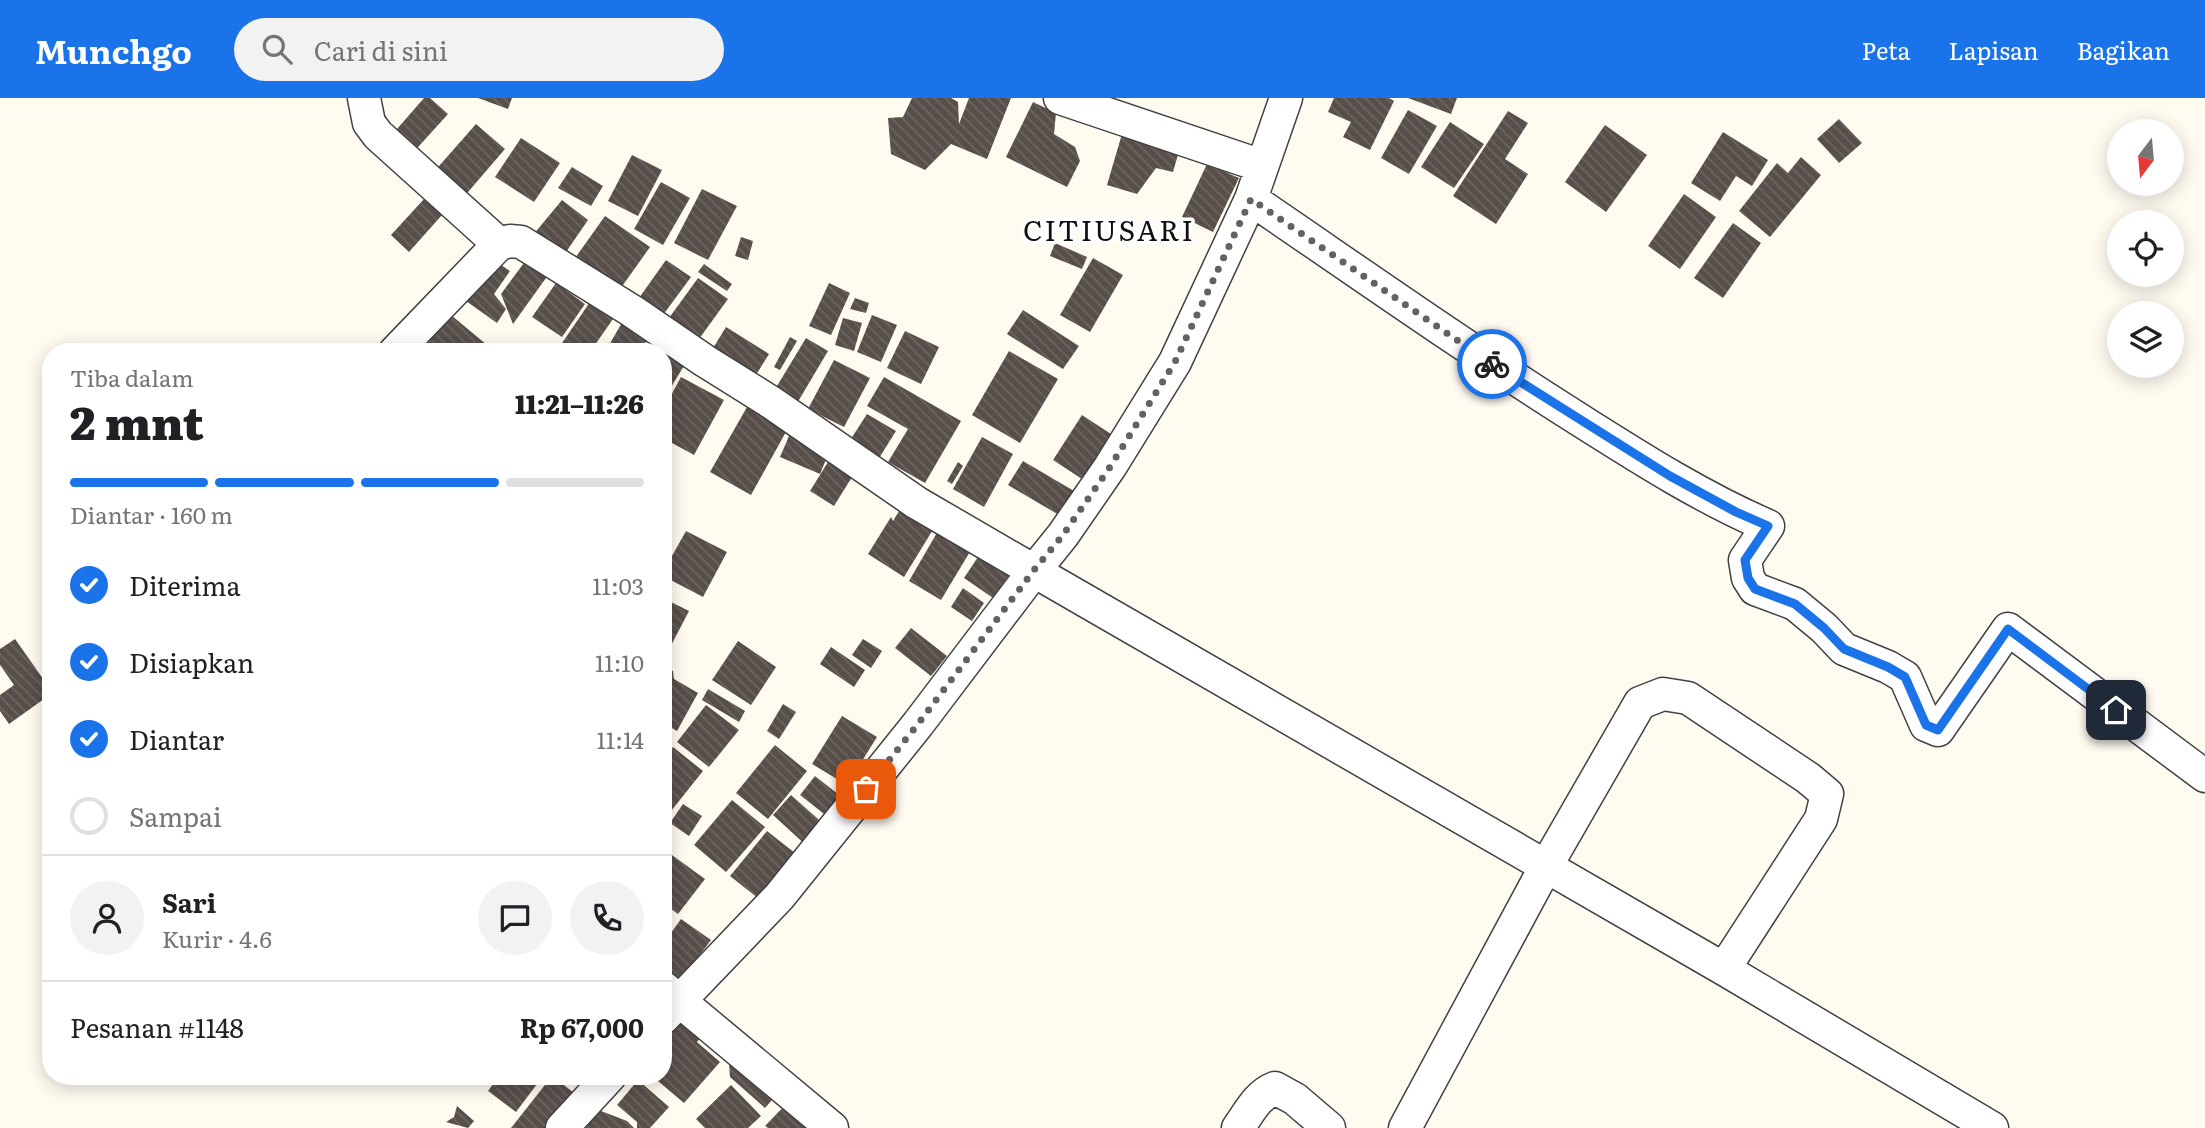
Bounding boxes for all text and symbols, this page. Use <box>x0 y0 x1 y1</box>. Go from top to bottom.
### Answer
search box <box>234 18 724 81</box>
text: Munchgo <box>35 25 192 74</box>
icon: search <box>258 30 296 68</box>
text: Cari di sini <box>314 30 448 69</box>
text: Peta <box>1861 32 1910 67</box>
text: Lapisan <box>1948 32 2039 67</box>
text: Bagikan <box>2077 32 2170 67</box>
north arrow <box>2107 119 2184 196</box>
map controls <box>2107 119 2184 378</box>
district label: CITIUSARI <box>1023 208 1195 250</box>
button: locate <box>2107 210 2184 287</box>
button: layers <box>2107 301 2184 378</box>
courier <box>1457 329 1527 399</box>
icon: bike <box>1473 345 1511 383</box>
text: Tiba dalam <box>70 360 194 394</box>
text: 11:21–11:26 <box>515 383 644 422</box>
text: 2 mnt <box>70 386 204 454</box>
text: Diantar · 160 m <box>70 497 233 531</box>
text: Diterima <box>129 565 241 604</box>
icon: check <box>70 566 108 604</box>
text: 11:03 <box>592 568 644 602</box>
text: Disiapkan <box>129 642 254 681</box>
icon: check <box>70 643 108 681</box>
text: 11:10 <box>595 645 644 679</box>
pin <box>2086 680 2146 740</box>
icon: home <box>2097 691 2135 729</box>
text: Diantar <box>129 719 224 758</box>
icon: check <box>70 720 108 758</box>
text: 11:14 <box>597 722 644 756</box>
pin <box>836 759 896 819</box>
icon: bag <box>847 770 885 808</box>
text: Sampai <box>129 796 222 835</box>
button: person <box>70 881 144 955</box>
button: chat <box>478 881 552 955</box>
button: phone <box>570 881 644 955</box>
text: Sari <box>162 882 216 921</box>
text: Kurir · 4.6 <box>162 921 272 955</box>
text: Pesanan #1148 <box>70 1007 244 1046</box>
text: Rp 67,000 <box>520 1007 644 1046</box>

